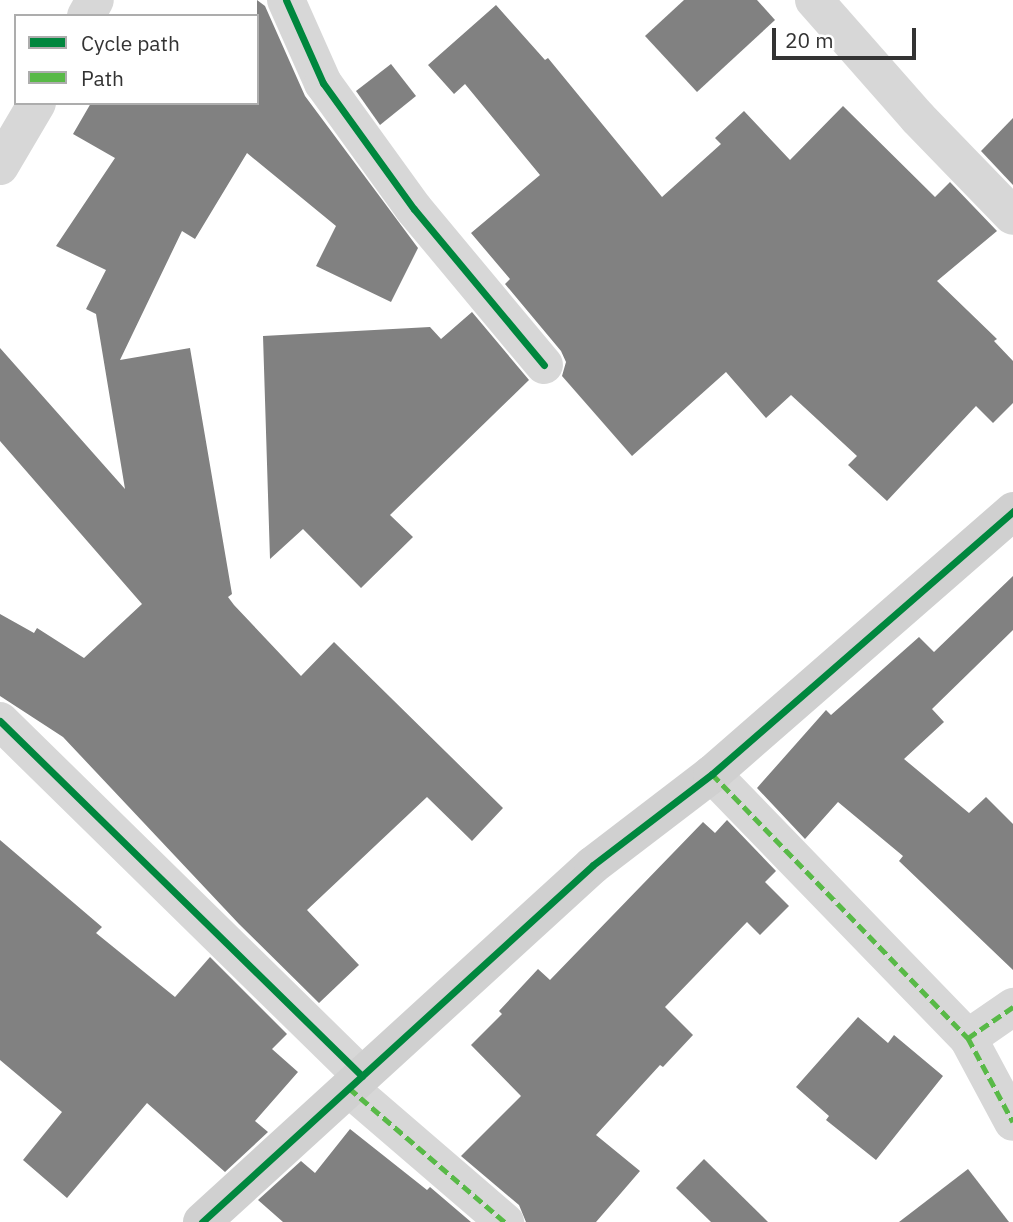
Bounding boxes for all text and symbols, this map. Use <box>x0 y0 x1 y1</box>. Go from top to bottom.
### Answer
legend <box>14 14 259 105</box>
scale bar <box>775 14 918 58</box>
text: 20 m <box>785 26 834 54</box>
text: Cycle path <box>81 29 180 57</box>
text: Path <box>81 64 124 92</box>

